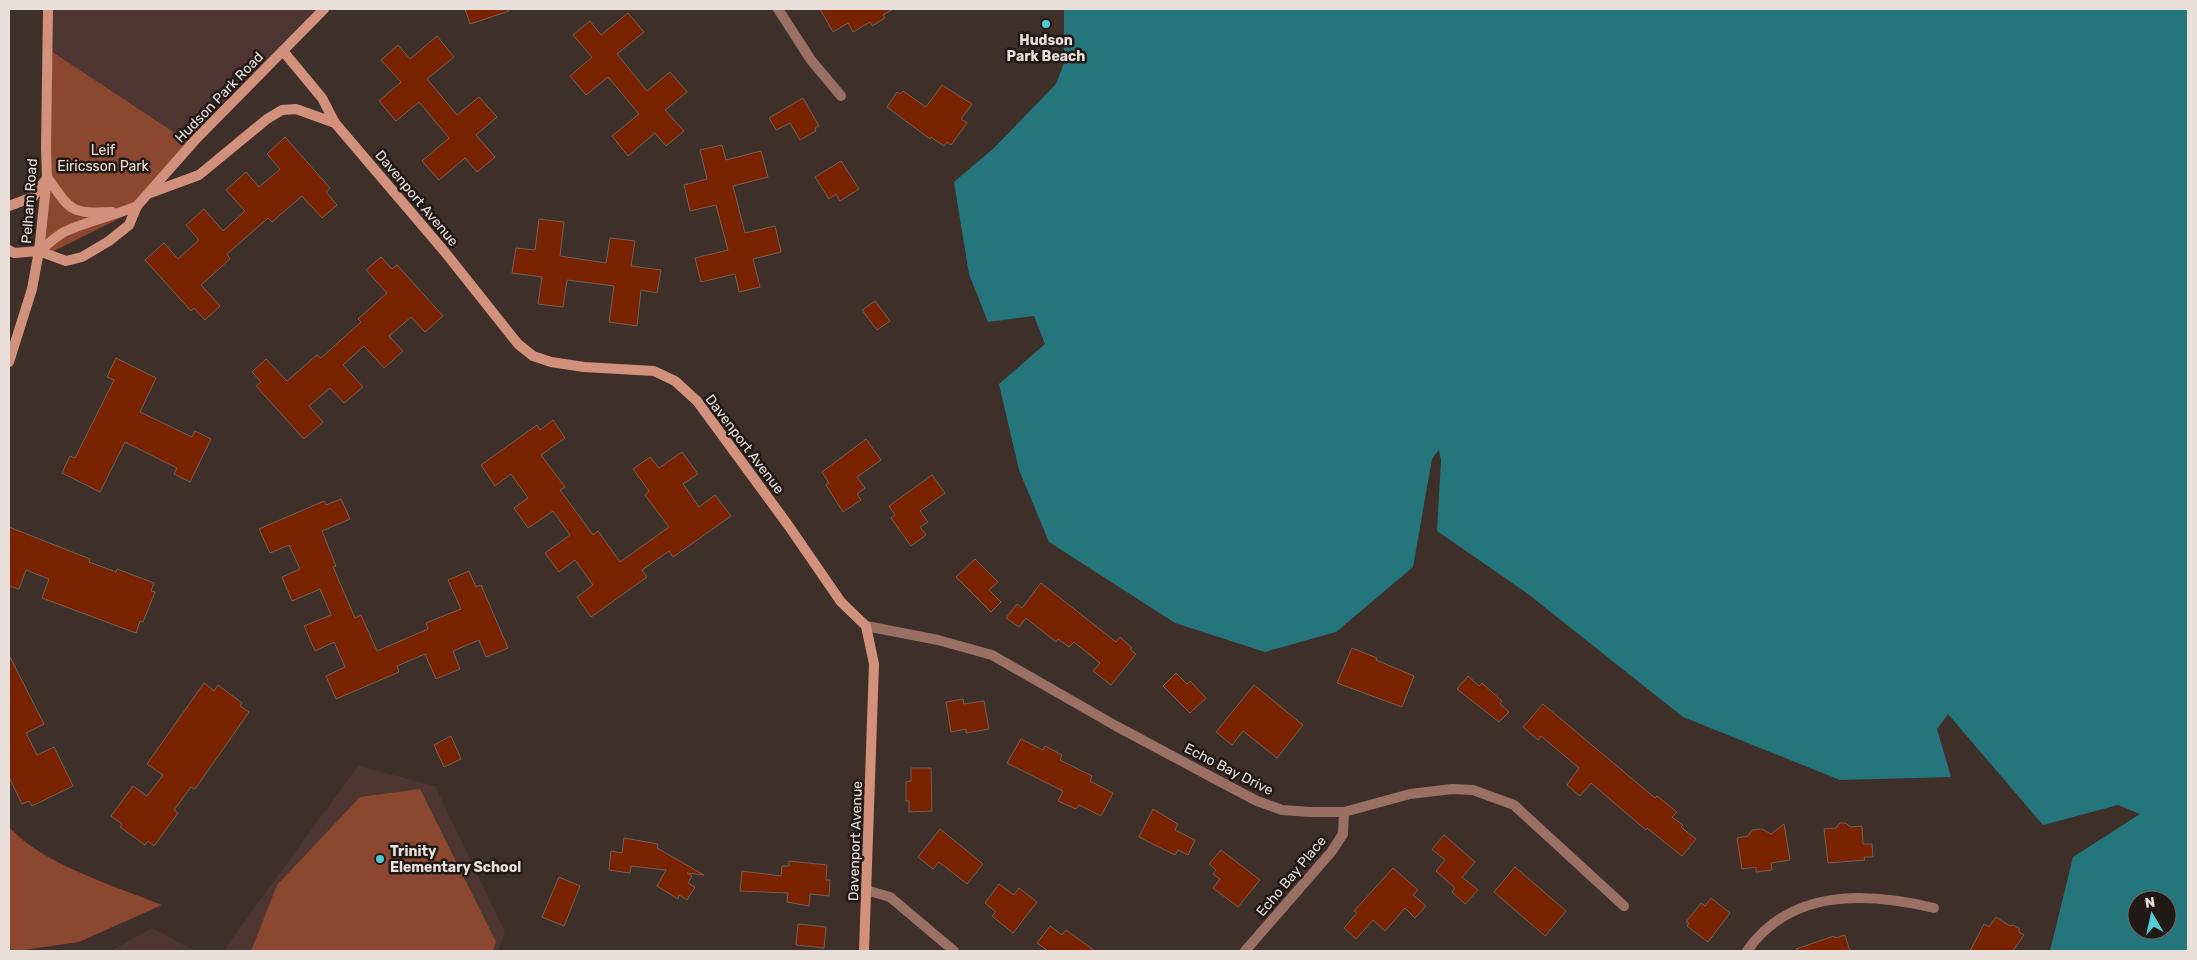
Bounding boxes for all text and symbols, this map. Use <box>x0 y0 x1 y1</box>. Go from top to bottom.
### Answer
marker: Hudson Park Beach <box>1040 18 1052 30</box>
place label: Hudson Park Beach <box>1007 32 1085 65</box>
street label: Hudson Park Road <box>172 48 267 146</box>
park label: Leif Eiricsson Park <box>57 142 150 175</box>
street label: Davenport Avenue <box>371 147 462 250</box>
street label: Pelham Road <box>18 158 41 244</box>
street label: Davenport Avenue <box>702 391 788 498</box>
street label: Echo Bay Drive <box>1181 740 1276 799</box>
street label: Davenport Avenue <box>845 780 866 901</box>
street label: Echo Bay Place <box>1253 833 1330 920</box>
place label: Trinity Elementary School <box>390 843 521 876</box>
marker: Trinity Elementary School <box>374 853 386 865</box>
north arrow <box>2127 890 2177 940</box>
text: N <box>2144 893 2156 912</box>

